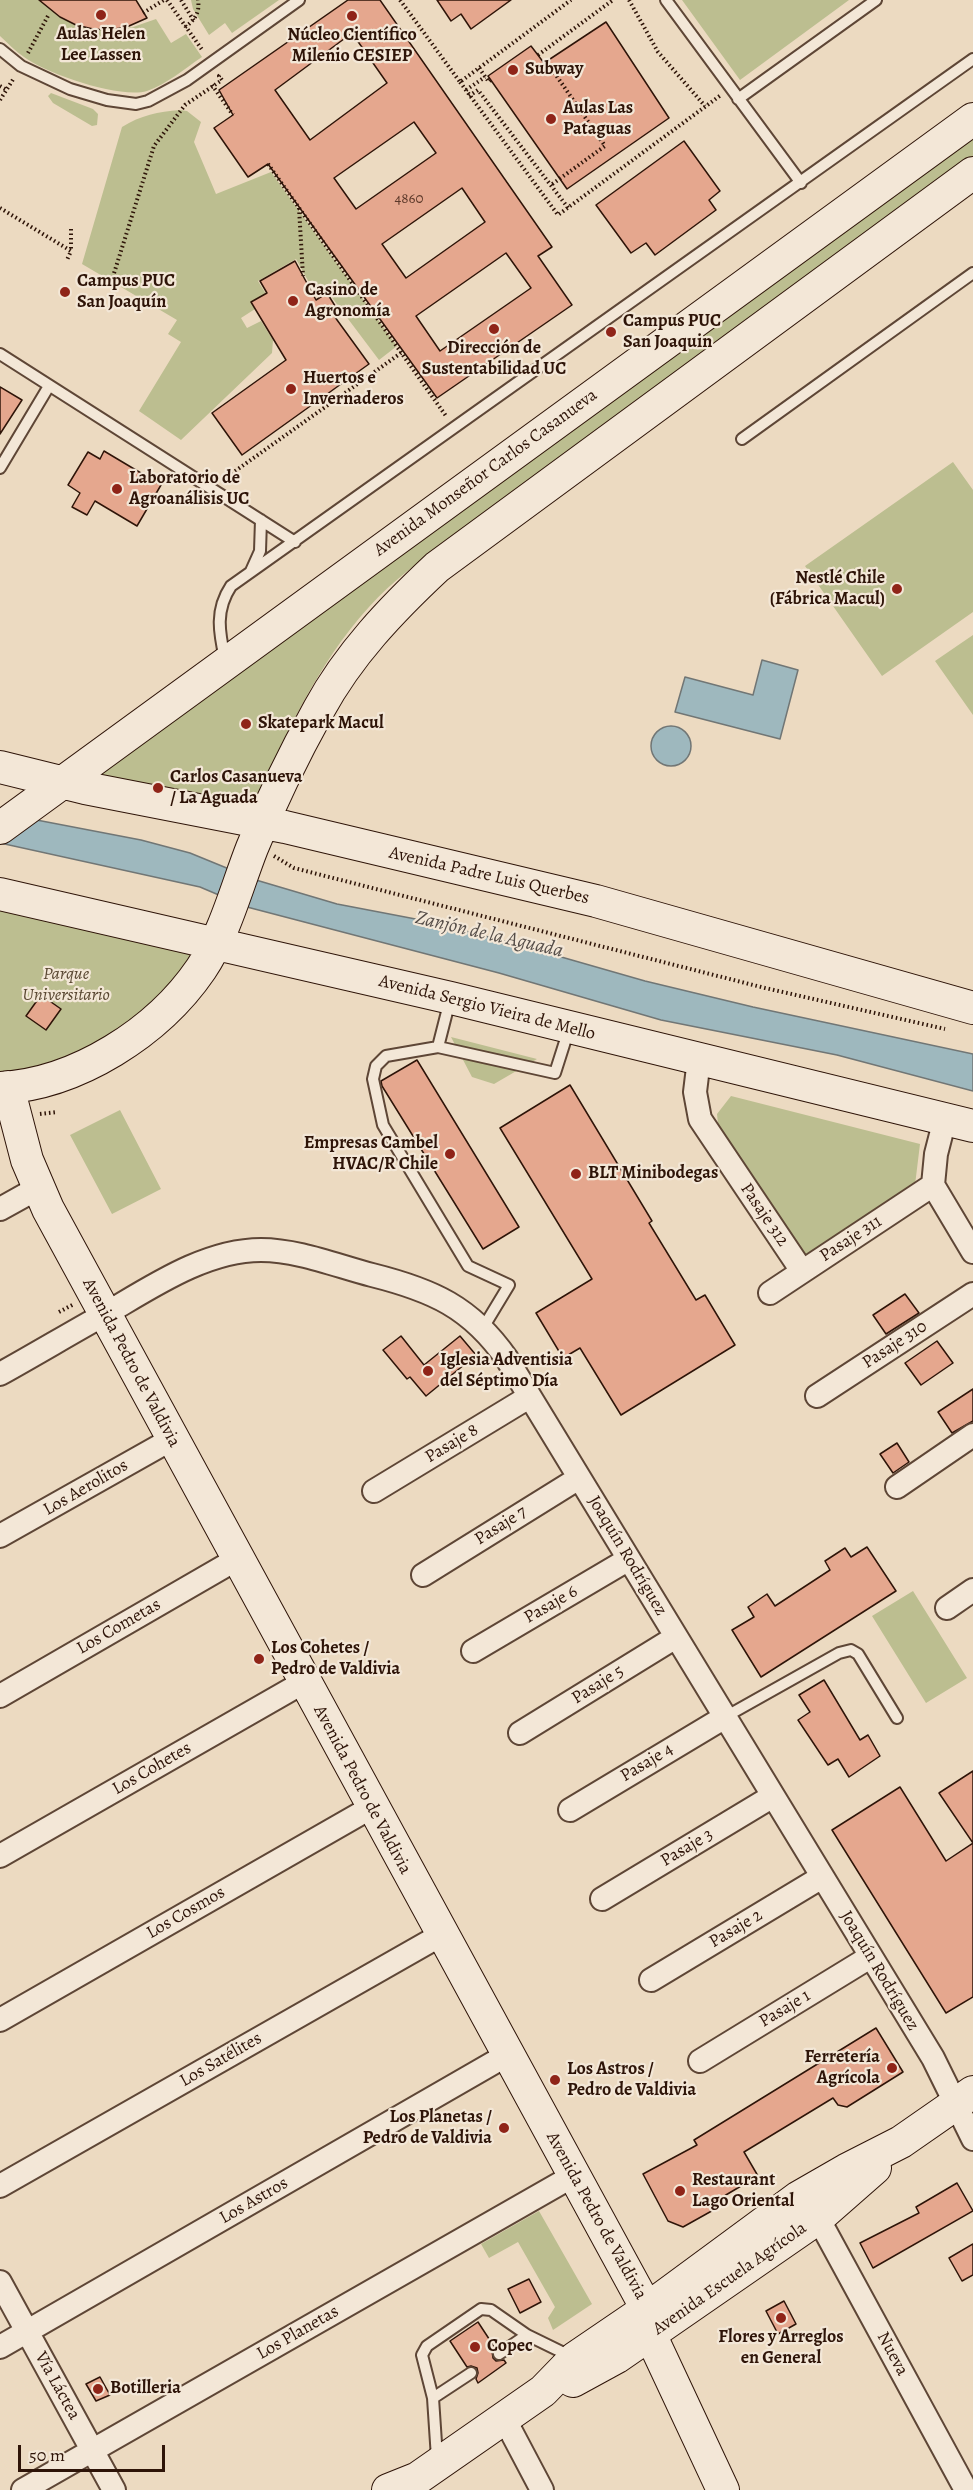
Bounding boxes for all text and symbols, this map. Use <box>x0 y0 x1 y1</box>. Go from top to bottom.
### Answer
marker: Aulas Helen Lee Lassen <box>94 8 108 22</box>
marker: Núcleo Científico Milenio CESIEP <box>345 9 359 23</box>
place label: Aulas Helen Lee Lassen <box>56 24 146 66</box>
place label: Núcleo Científico Milenio CESIEP <box>287 25 417 68</box>
place label: Subway <box>525 59 583 81</box>
marker: Subway <box>506 63 520 77</box>
place label: Aulas Las Pataguas <box>563 98 633 140</box>
marker: Aulas Las Pataguas <box>544 112 558 126</box>
house number: 4860 <box>395 190 423 208</box>
place label: Campus PUC San Joaquín <box>77 271 175 314</box>
place label: Casino de Agronomía <box>305 280 390 322</box>
marker: Campus PUC San Joaquín <box>58 285 72 299</box>
marker: Casino de Agronomía <box>286 294 300 308</box>
place label: Campus PUC San Joaquin <box>623 311 721 354</box>
marker: Dirección de Sustentabilidad UC <box>487 322 501 336</box>
marker: Campus PUC San Joaquin <box>604 325 618 339</box>
place label: Dirección de Sustentabilidad UC <box>422 338 566 380</box>
place label: Huertos e Invernaderos <box>303 368 404 410</box>
marker: Huertos e Invernaderos <box>284 382 298 396</box>
street label: Avenida Monseñor Carlos Casanueva <box>370 385 602 561</box>
place label: Laboratorio de Agroanálisis UC <box>129 468 249 510</box>
marker: Laboratorio de Agroanálisis UC <box>110 482 124 496</box>
place label: Nestlé Chile (Fábrica Macul) <box>770 568 885 610</box>
marker: Nestlé Chile (Fábrica Macul) <box>890 582 904 596</box>
place label: Skatepark Macul <box>258 713 384 735</box>
marker: Skatepark Macul <box>239 717 253 731</box>
place label: Carlos Casanueva / La Aguada <box>170 767 302 810</box>
marker: Carlos Casanueva / La Aguada <box>151 781 165 795</box>
street label: Avenida Padre Luis Querbes <box>387 842 591 910</box>
water label: Zanjón de la Aguada <box>413 906 565 964</box>
park label: Parque Universitario <box>22 964 110 1006</box>
street label: Avenida Sergio Vieira de Mello <box>376 971 598 1045</box>
place label: Empresas Cambel HVAC/R Chile <box>304 1133 438 1176</box>
marker: Empresas Cambel HVAC/R Chile <box>443 1147 457 1161</box>
place label: BLT Minibodegas <box>588 1163 718 1185</box>
marker: BLT Minibodegas <box>569 1167 583 1181</box>
street label: Pasaje 312 <box>735 1179 793 1251</box>
street label: Pasaje 311 <box>816 1211 886 1267</box>
street label: Avenida Pedro de Valdivia <box>77 1275 185 1451</box>
street label: Pasaje 310 <box>859 1316 931 1374</box>
place label: Iglesia Adventisia del Séptimo Día <box>440 1350 573 1392</box>
marker: Iglesia Adventisia del Séptimo Día <box>421 1364 435 1378</box>
street label: Pasaje 8 <box>421 1420 483 1468</box>
street label: Los Aerolitos <box>40 1455 132 1521</box>
street label: Joaquín Rodríguez <box>583 1492 671 1620</box>
street label: Pasaje 7 <box>471 1502 531 1550</box>
street label: Pasaje 6 <box>520 1581 582 1629</box>
street label: Los Cometas <box>73 1594 165 1660</box>
place label: Los Cohetes / Pedro de Valdivia <box>271 1638 400 1680</box>
marker: Los Cohetes / Pedro de Valdivia <box>252 1652 266 1666</box>
street label: Pasaje 5 <box>568 1661 628 1709</box>
street label: Avenida Pedro de Valdivia <box>308 1702 416 1878</box>
street label: Los Cohetes <box>109 1738 195 1800</box>
street label: Pasaje 4 <box>617 1739 677 1787</box>
street label: Pasaje 3 <box>657 1824 717 1872</box>
street label: Los Cosmos <box>143 1882 229 1944</box>
street label: Pasaje 2 <box>705 1905 767 1953</box>
street label: Joaquín Rodríguez <box>835 1907 923 2035</box>
street label: Pasaje 1 <box>755 1985 815 2033</box>
street label: Los Satélites <box>176 2028 266 2092</box>
place label: Ferretería Agrícola <box>804 2047 880 2090</box>
place label: Los Astros / Pedro de Valdivia <box>567 2059 696 2102</box>
marker: Ferretería Agrícola <box>885 2061 899 2075</box>
marker: Los Astros / Pedro de Valdivia <box>548 2073 562 2087</box>
place label: Los Planetas / Pedro de Valdivia <box>363 2107 492 2150</box>
marker: Los Planetas / Pedro de Valdivia <box>497 2121 511 2135</box>
street label: Avenida Pedro de Valdivia <box>541 2128 651 2304</box>
place label: Restaurant Lago Oriental <box>692 2170 794 2212</box>
street label: Los Astros <box>216 2173 292 2229</box>
marker: Restaurant Lago Oriental <box>673 2184 687 2198</box>
street label: Avenida Escuela Agrícola <box>649 2218 811 2340</box>
street label: Los Planetas <box>253 2301 343 2365</box>
marker: Flores y Arreglos en General <box>774 2311 788 2325</box>
place label: Flores y Arreglos en General <box>718 2327 844 2370</box>
street label: Nueva <box>871 2328 913 2380</box>
place label: Copec <box>487 2336 533 2358</box>
marker: Copec <box>468 2340 482 2354</box>
street label: Vía Láctea <box>29 2348 85 2424</box>
place label: Botilleria <box>110 2378 181 2400</box>
marker: Botilleria <box>91 2382 105 2396</box>
scale bar <box>21 2433 168 2471</box>
text: 50 m <box>29 2443 65 2467</box>

